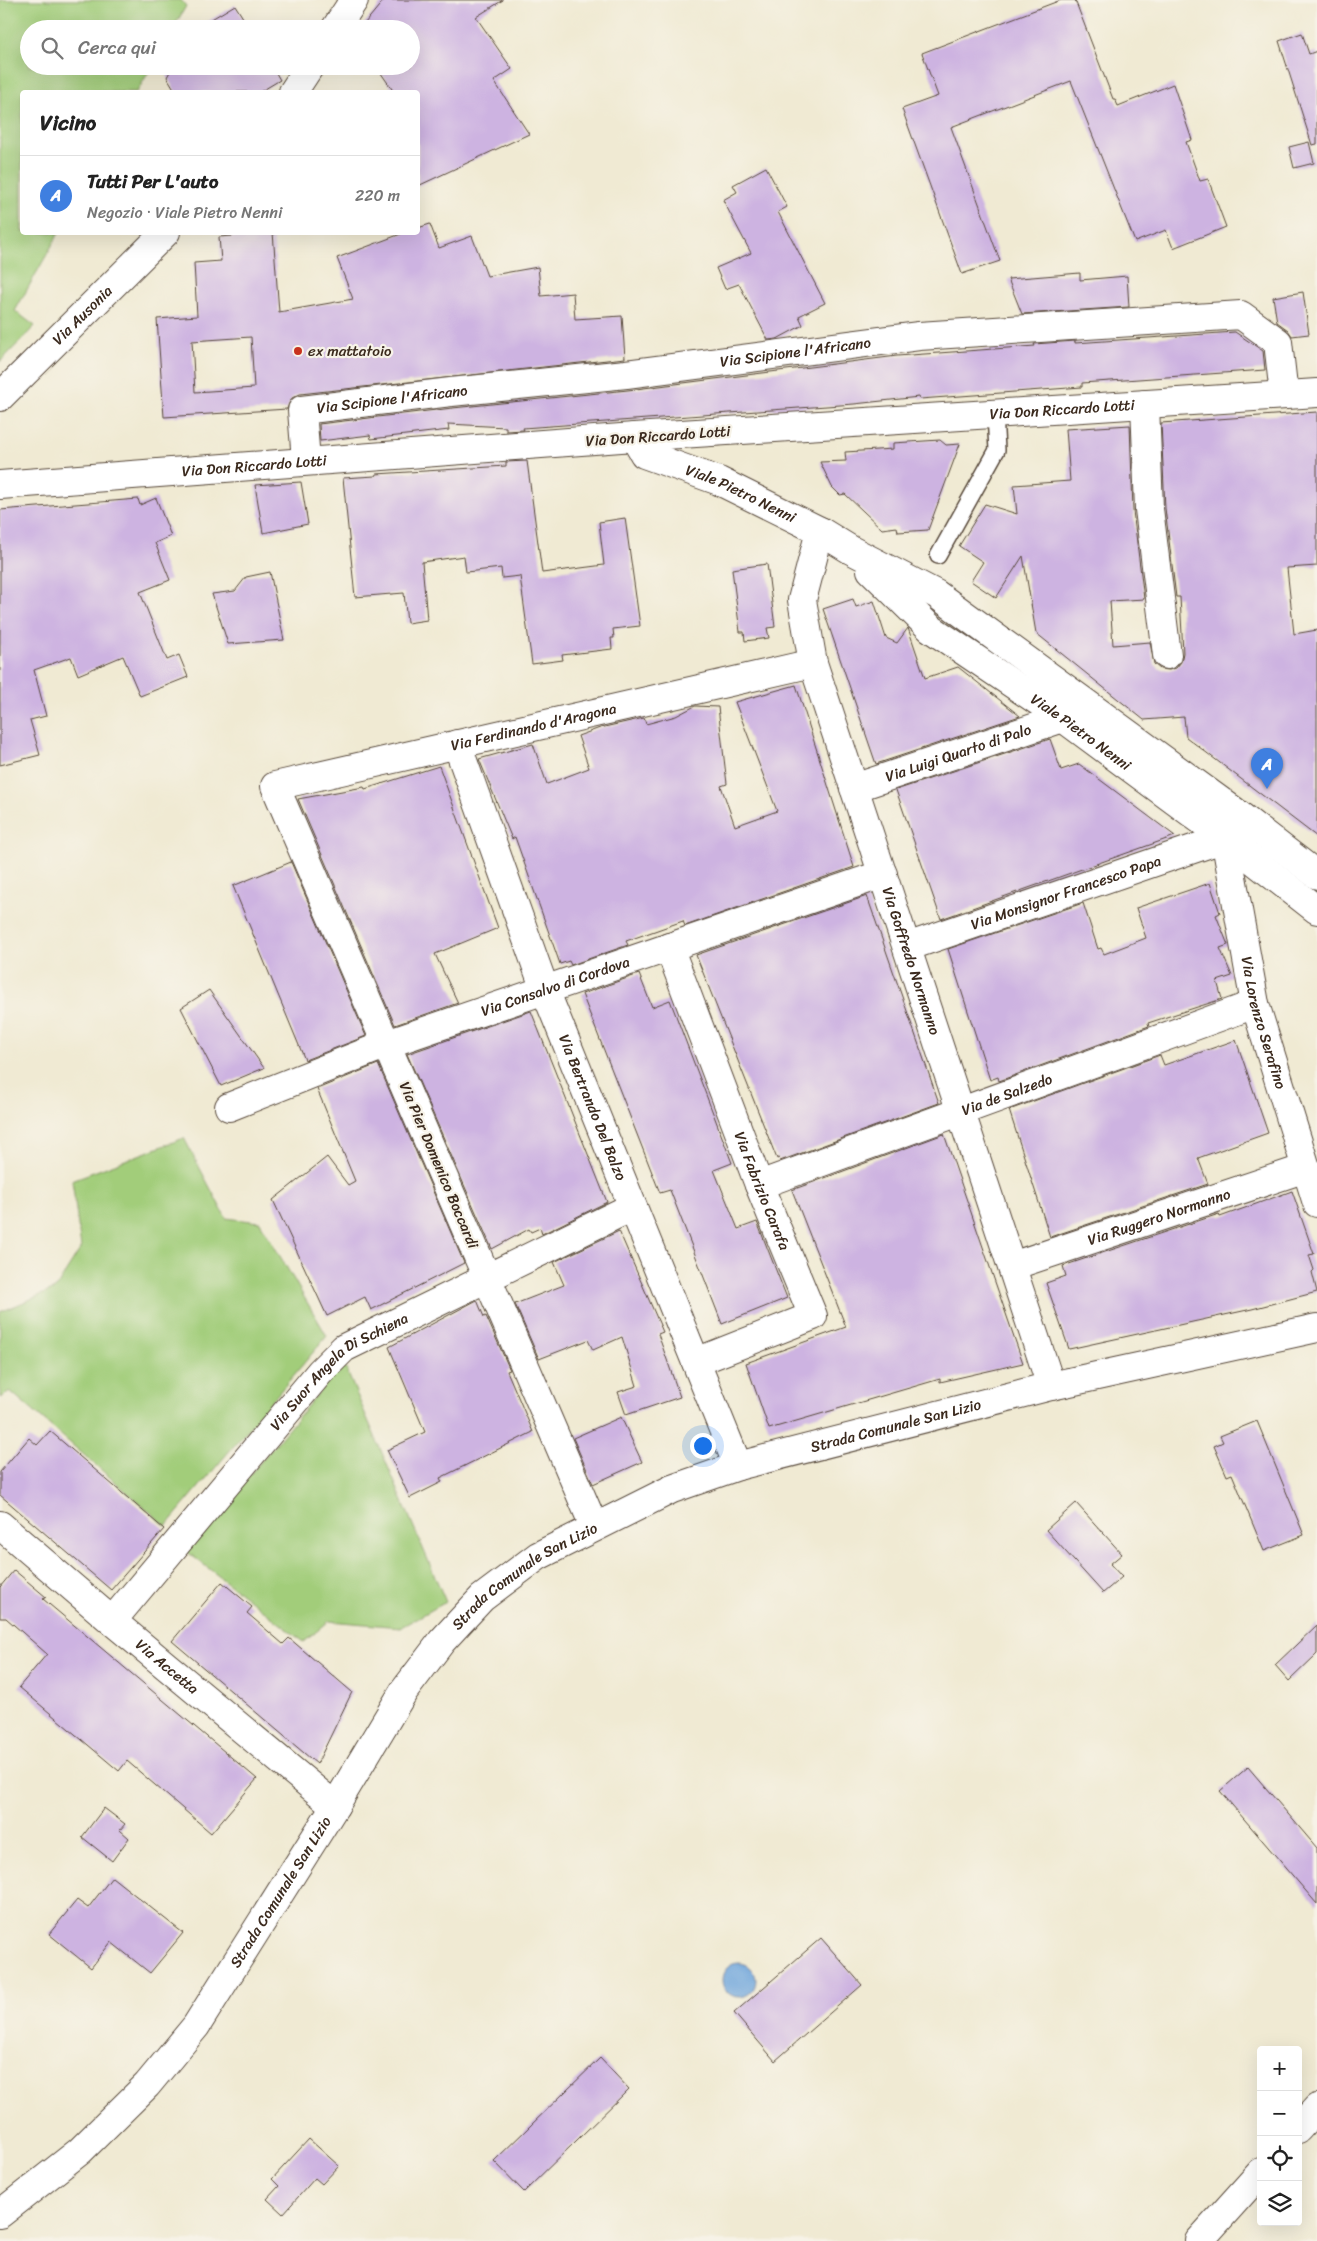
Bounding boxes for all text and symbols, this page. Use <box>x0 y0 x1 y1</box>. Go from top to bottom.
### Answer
search box <box>20 20 420 75</box>
text: Cerca qui <box>78 31 156 64</box>
icon: search <box>38 34 66 62</box>
text: Vicino <box>40 104 96 142</box>
text: Tutti Per L'auto <box>87 165 218 198</box>
text: A <box>51 181 61 210</box>
text: 220 m <box>355 181 400 210</box>
text: Negozio · Viale Pietro Nenni <box>87 198 282 227</box>
street label: Via Ausonia <box>46 279 119 351</box>
street label: Via Scipione l'Africano <box>719 329 873 375</box>
place label: ex mattatoio <box>308 338 392 364</box>
marker: ex mattatoio <box>292 345 304 357</box>
street label: Via Scipione l'Africano <box>315 377 469 421</box>
street label: Via Don Riccardo Lotti <box>989 392 1136 427</box>
street label: Via Don Riccardo Lotti <box>585 418 732 454</box>
street label: Via Don Riccardo Lotti <box>181 447 328 484</box>
street label: Viale Pietro Nenni <box>682 457 801 530</box>
street label: Viale Pietro Nenni <box>1025 687 1138 778</box>
street label: Via Ferdinando d'Aragona <box>448 695 619 758</box>
street label: Via Luigi Quarto di Palo <box>882 716 1035 790</box>
pin: A <box>1251 748 1283 789</box>
street label: Via Monsignor Francesco Papa <box>967 848 1165 937</box>
street label: Via Goffredo Normanno <box>875 883 948 1039</box>
street label: Via Consalvo di Cordova <box>477 949 634 1024</box>
street label: Via Lorenzo Serafino <box>1234 954 1294 1093</box>
street label: Via Bertrando Del Balzo <box>551 1030 634 1185</box>
street label: Via de Salzedo <box>958 1066 1057 1123</box>
street label: Via Pier Domenico Boccardi <box>392 1077 486 1253</box>
street label: Via Fabrizio Carafa <box>727 1128 798 1255</box>
street label: Via Ruggero Normanno <box>1084 1181 1234 1253</box>
street label: Via Suor Angela Di Schiena <box>263 1305 413 1437</box>
street label: Strada Comunale San Lizio <box>808 1391 984 1460</box>
your location <box>690 1433 716 1459</box>
street label: Strada Comunale San Lizio <box>445 1515 603 1636</box>
street label: Via Accetta <box>129 1632 205 1701</box>
street label: Strada Comunale San Lizio <box>223 1811 339 1973</box>
map controls <box>1257 2046 1302 2226</box>
button: + <box>1257 2046 1302 2091</box>
button: − <box>1257 2091 1302 2136</box>
button: locate <box>1257 2136 1302 2181</box>
button: layers <box>1257 2181 1302 2226</box>

